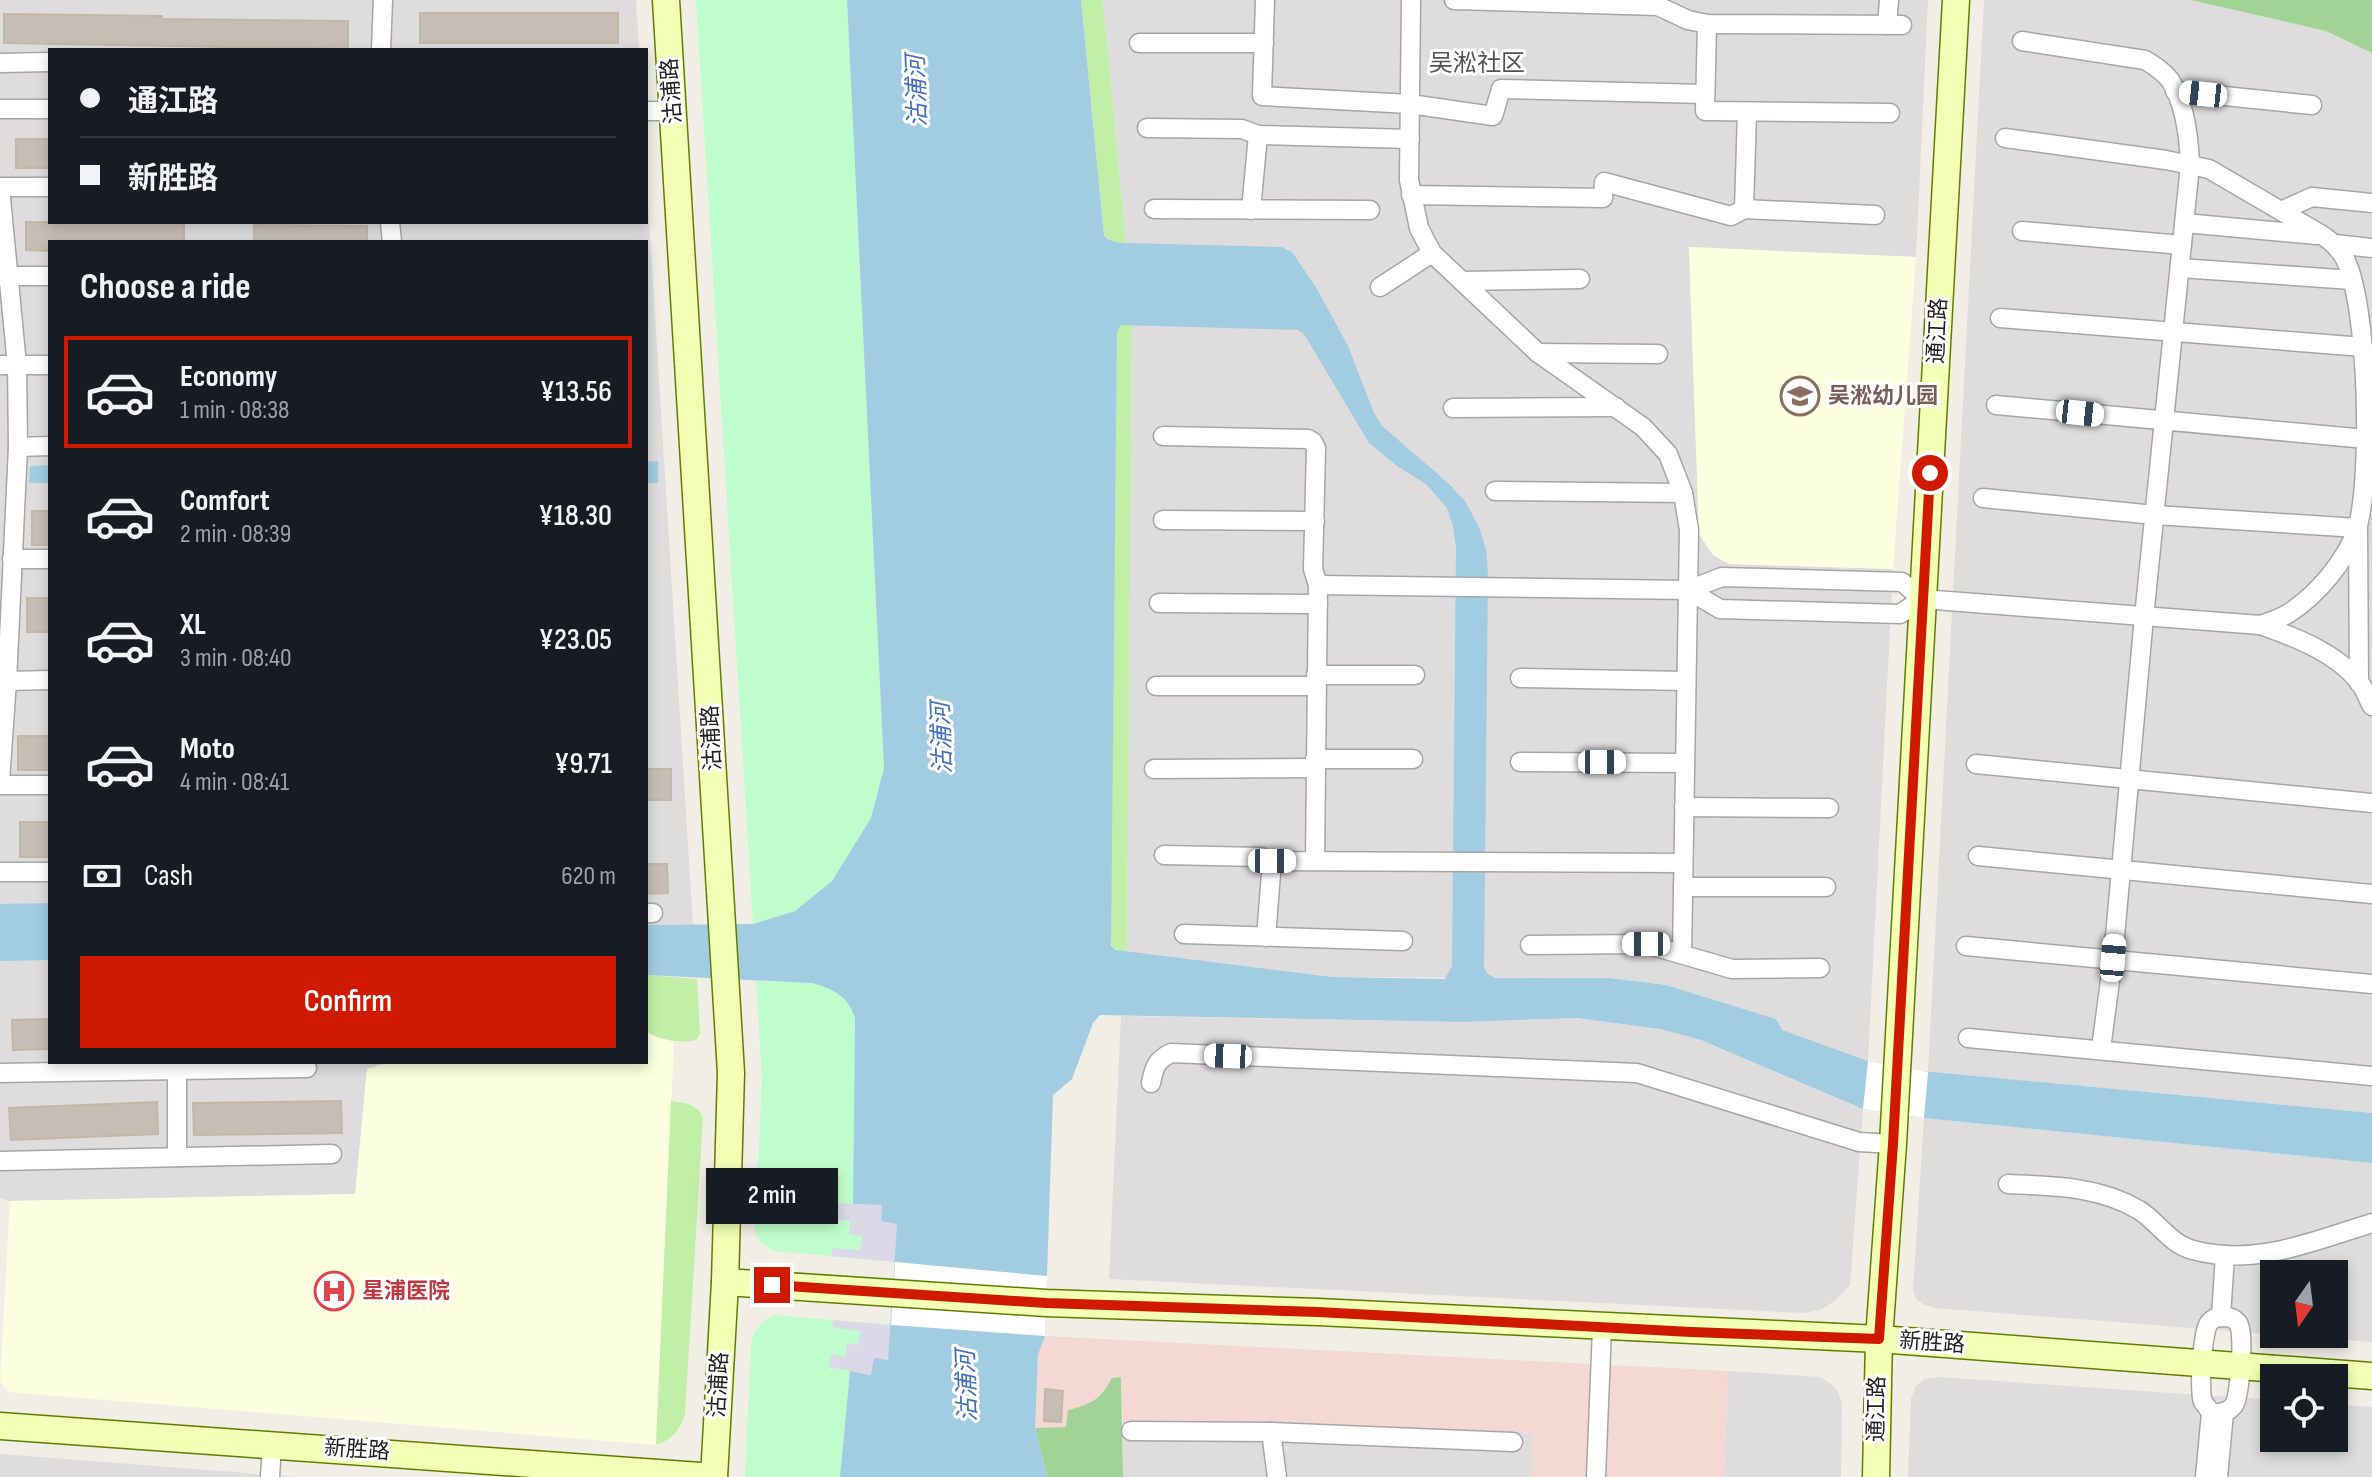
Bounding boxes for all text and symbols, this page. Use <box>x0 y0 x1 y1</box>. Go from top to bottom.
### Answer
district label: 吴淞社区 <box>1429 49 1525 78</box>
water label: 沽浦河 <box>901 51 933 127</box>
street label: 沽浦路 <box>656 57 688 125</box>
car <box>2178 80 2228 108</box>
text: 通江路 <box>128 84 218 120</box>
text: 新胜路 <box>128 161 218 197</box>
text: Choose a ride <box>80 266 251 309</box>
street label: 通江路 <box>1923 297 1953 365</box>
icon: car <box>84 356 156 428</box>
text: Economy <box>180 359 277 395</box>
text: ¥13.56 <box>540 374 612 410</box>
school or university icon: 吴淞幼儿园 <box>1779 375 1821 417</box>
place label: 吴淞幼儿园 <box>1828 383 1938 410</box>
text: 1 min · 08:38 <box>180 395 290 426</box>
car <box>2055 399 2105 427</box>
route start <box>1912 455 1948 491</box>
icon: car <box>84 480 156 552</box>
text: Comfort <box>180 483 270 519</box>
text: ¥18.30 <box>539 498 612 534</box>
text: 2 min · 08:39 <box>180 519 291 550</box>
icon: car <box>84 604 156 676</box>
text: XL <box>180 607 206 643</box>
text: ¥23.05 <box>539 622 612 658</box>
text: 3 min · 08:40 <box>180 643 292 674</box>
water label: 沽浦河 <box>926 698 958 774</box>
street label: 沽浦路 <box>697 704 727 772</box>
icon: car <box>84 728 156 800</box>
text: Moto <box>180 731 235 767</box>
text: ¥9.71 <box>554 746 612 782</box>
car <box>1578 750 1626 774</box>
text: 4 min · 08:41 <box>180 767 289 798</box>
car <box>1248 849 1296 873</box>
icon: cash <box>80 854 124 898</box>
text: Cash <box>144 858 193 894</box>
text: 620 m <box>561 861 616 892</box>
car <box>1622 932 1670 956</box>
car <box>2099 933 2127 983</box>
button: Confirm <box>80 956 616 1048</box>
car <box>1204 1043 1252 1069</box>
callout: 2 min <box>706 1169 838 1225</box>
text: 2 min <box>748 1180 796 1211</box>
north arrow <box>2260 1260 2348 1348</box>
map controls <box>2260 1260 2348 1452</box>
route end <box>754 1267 790 1303</box>
hospital icon: 星浦医院 <box>313 1270 355 1312</box>
place label: 星浦医院 <box>362 1278 450 1305</box>
street label: 新胜路 <box>1898 1327 1966 1359</box>
water label: 沽浦河 <box>951 1346 983 1422</box>
street label: 沽浦路 <box>704 1351 734 1419</box>
button: locate <box>2260 1364 2348 1452</box>
street label: 通江路 <box>1863 1376 1891 1442</box>
street label: 新胜路 <box>323 1434 391 1466</box>

